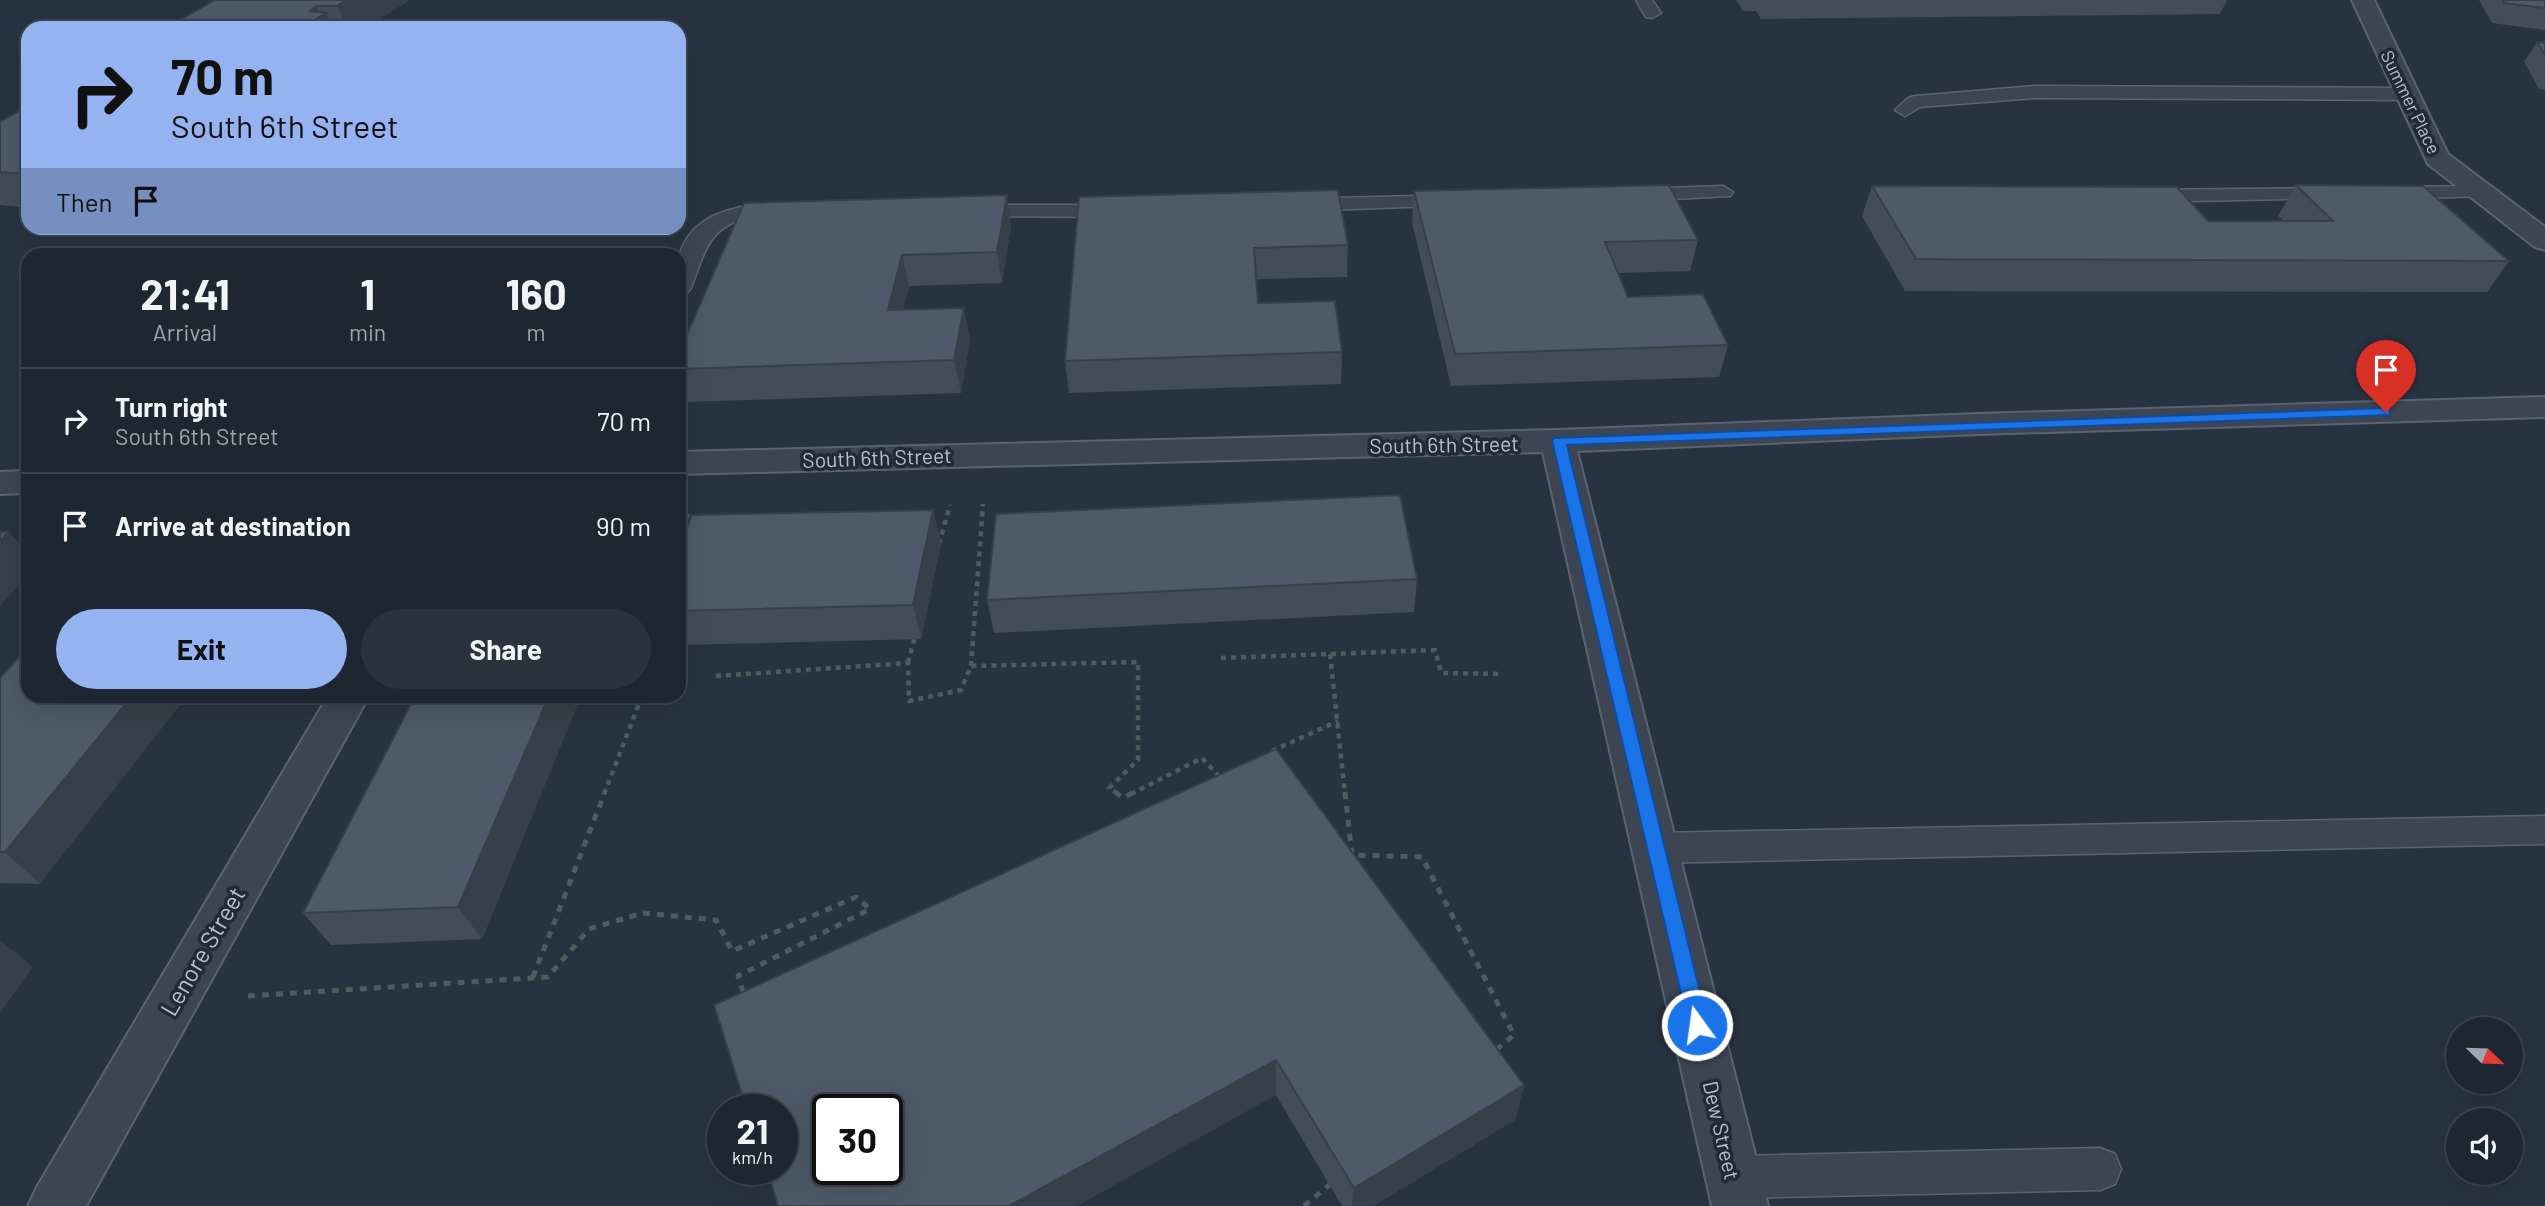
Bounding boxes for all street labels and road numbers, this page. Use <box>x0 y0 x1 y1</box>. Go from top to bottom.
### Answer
street label: Summer Place <box>2376 47 2446 157</box>
street label: South 6th Street <box>1369 430 1519 458</box>
street label: South 6th Street <box>802 442 952 472</box>
street label: Lenore Street <box>153 881 251 1021</box>
street label: Dew Street <box>1699 1078 1745 1182</box>

